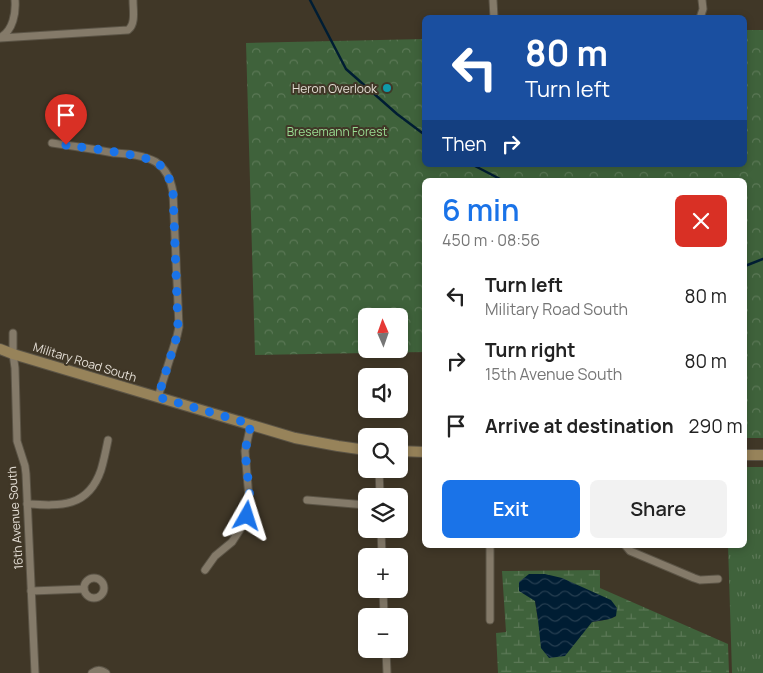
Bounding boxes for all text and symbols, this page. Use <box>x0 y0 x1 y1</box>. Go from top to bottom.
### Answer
text: 80 m <box>525 29 608 77</box>
icon: left <box>442 35 507 100</box>
text: Turn left <box>525 74 610 104</box>
place label: Heron Overlook <box>292 80 378 97</box>
marker: Heron Overlook <box>381 82 393 94</box>
pin <box>45 94 87 145</box>
icon: arrive <box>52 101 80 129</box>
park label: Bresemann Forest <box>287 123 387 140</box>
icon: right <box>497 130 525 158</box>
text: Then <box>442 131 487 157</box>
text: 6 min <box>442 189 520 230</box>
button: close <box>675 195 727 247</box>
text: 450 m · 08:56 <box>442 229 540 251</box>
text: Turn left <box>485 272 563 298</box>
icon: left <box>442 282 470 310</box>
text: 80 m <box>684 283 727 309</box>
text: Military Road South <box>485 298 628 320</box>
north arrow <box>358 308 408 358</box>
map controls <box>358 308 408 658</box>
text: Turn right <box>485 337 575 363</box>
street label: Military Road South <box>31 338 139 386</box>
icon: right <box>442 347 470 375</box>
text: 80 m <box>684 348 727 374</box>
text: 15th Avenue South <box>485 363 622 385</box>
button: sound <box>358 368 408 418</box>
icon: arrive <box>442 412 470 440</box>
text: Arrive at destination <box>485 413 674 439</box>
text: 290 m <box>689 413 743 439</box>
button: search <box>358 428 408 478</box>
street label: 16th Avenue South <box>3 466 27 570</box>
button: Exit <box>442 480 580 538</box>
button: Share <box>590 480 727 538</box>
button: layers <box>358 488 408 538</box>
position arrow <box>220 489 272 541</box>
button: + <box>358 548 408 598</box>
button: − <box>358 608 408 658</box>

